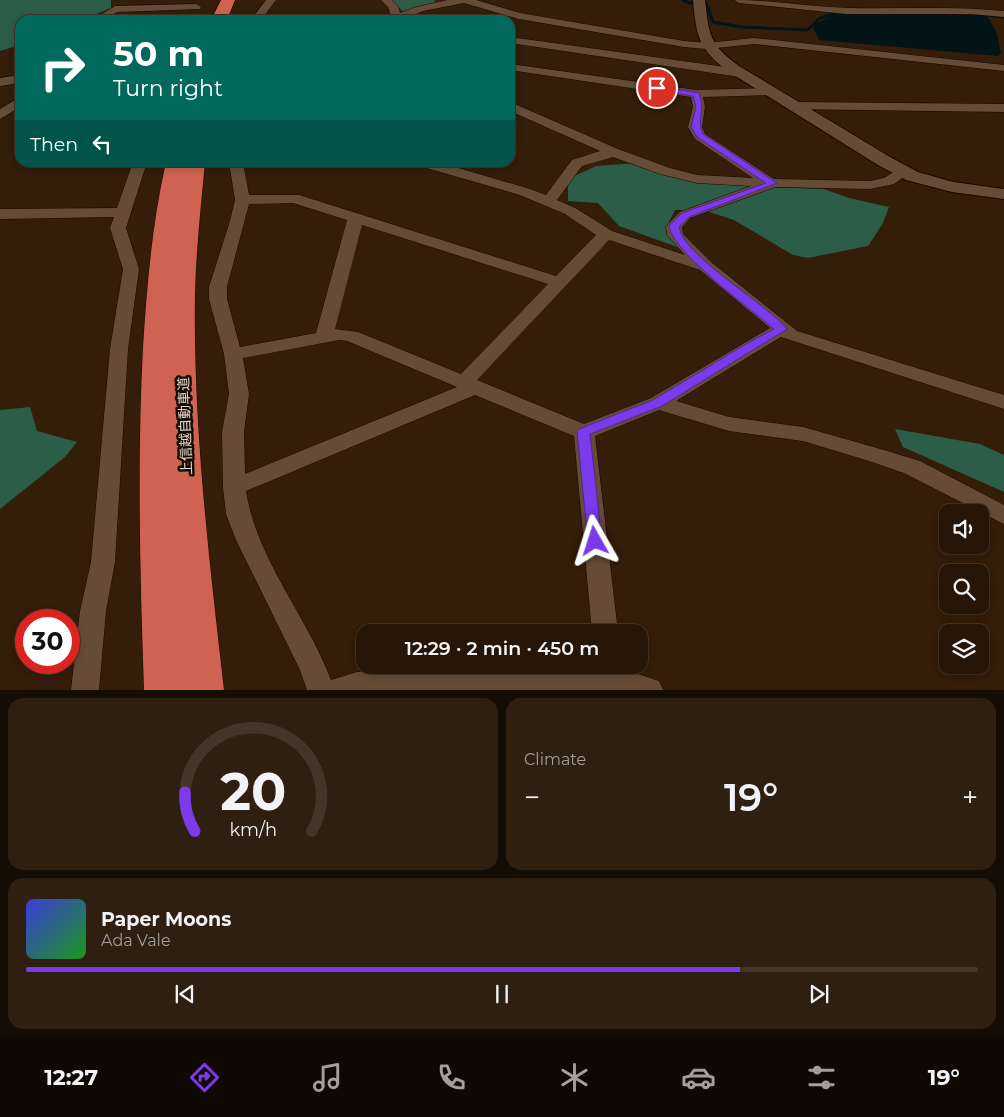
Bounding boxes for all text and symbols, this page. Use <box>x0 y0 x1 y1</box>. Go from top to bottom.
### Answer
text: 50 m <box>113 32 204 75</box>
icon: right <box>30 35 95 100</box>
pin <box>636 67 678 109</box>
icon: arrive <box>643 74 671 102</box>
text: Turn right <box>113 75 223 102</box>
icon: left <box>88 130 116 158</box>
text: Then <box>30 133 78 156</box>
street label: 上信越自動車道 <box>174 377 196 475</box>
map controls <box>939 504 989 674</box>
button: sound <box>939 504 989 554</box>
position arrow <box>568 514 620 566</box>
button: search <box>939 564 989 614</box>
speed limit sign: 30 <box>15 609 80 674</box>
button: layers <box>939 624 989 674</box>
text: 12:29 · 2 min · 450 m <box>405 637 599 660</box>
text: Climate <box>524 750 586 769</box>
text: 20 <box>220 760 286 823</box>
text: 19° <box>724 774 778 821</box>
text: − <box>524 780 540 814</box>
text: + <box>962 780 978 814</box>
text: km/h <box>229 819 277 840</box>
text: Paper Moons <box>101 908 231 931</box>
text: Ada Vale <box>101 931 171 950</box>
icon: previous <box>171 980 199 1008</box>
icon: pause <box>488 980 516 1008</box>
icon: next <box>805 980 833 1008</box>
icon: directions <box>187 1060 222 1095</box>
icon: music <box>310 1060 345 1095</box>
icon: phone <box>434 1060 469 1095</box>
icon: climate <box>557 1060 592 1095</box>
icon: car <box>681 1060 716 1095</box>
icon: filters <box>804 1060 839 1095</box>
text: 12:27 <box>44 1064 98 1091</box>
text: 19° <box>928 1064 960 1091</box>

